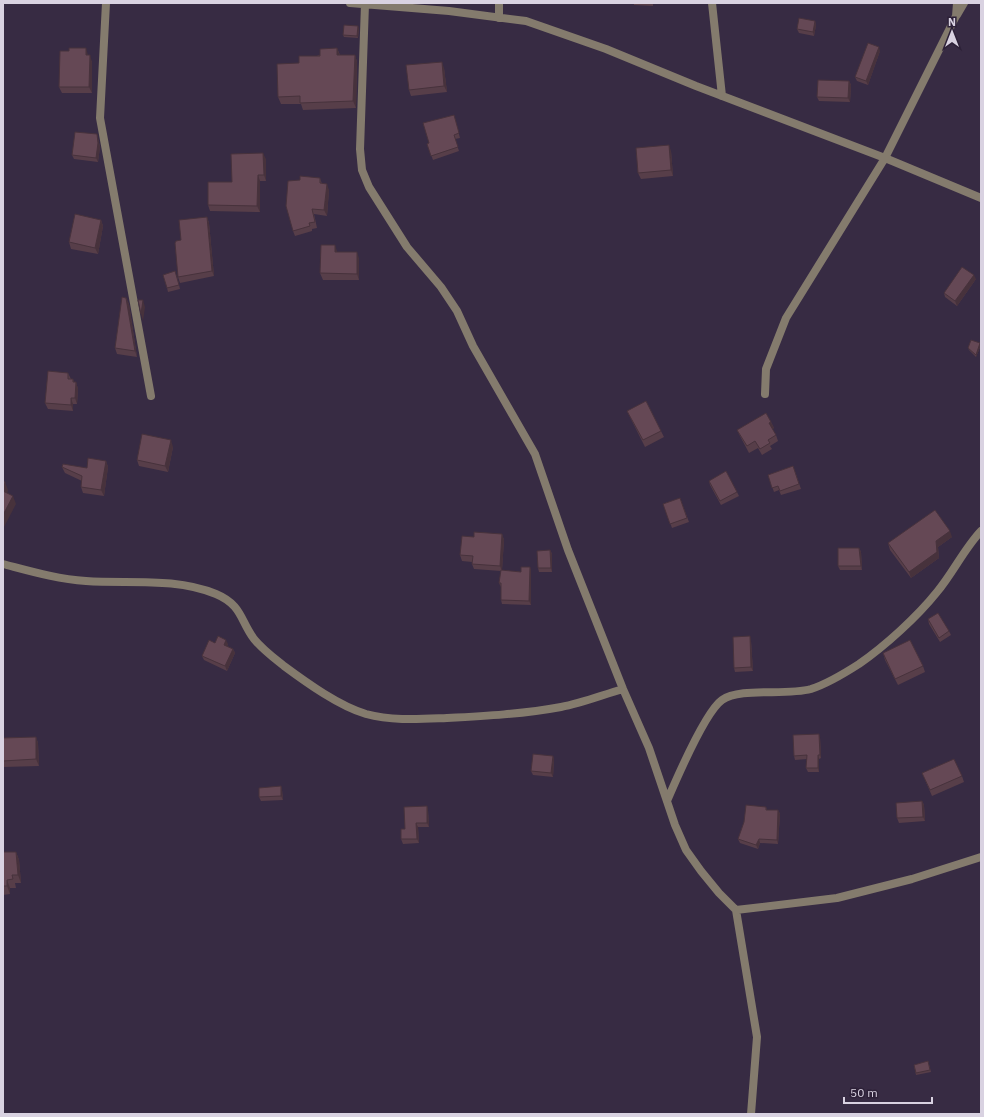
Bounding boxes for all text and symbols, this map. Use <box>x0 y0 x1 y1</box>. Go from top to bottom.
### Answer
north arrow <box>932 12 972 52</box>
text: N <box>948 15 956 29</box>
scale bar <box>844 1079 932 1105</box>
text: 50 m <box>850 1085 878 1100</box>

